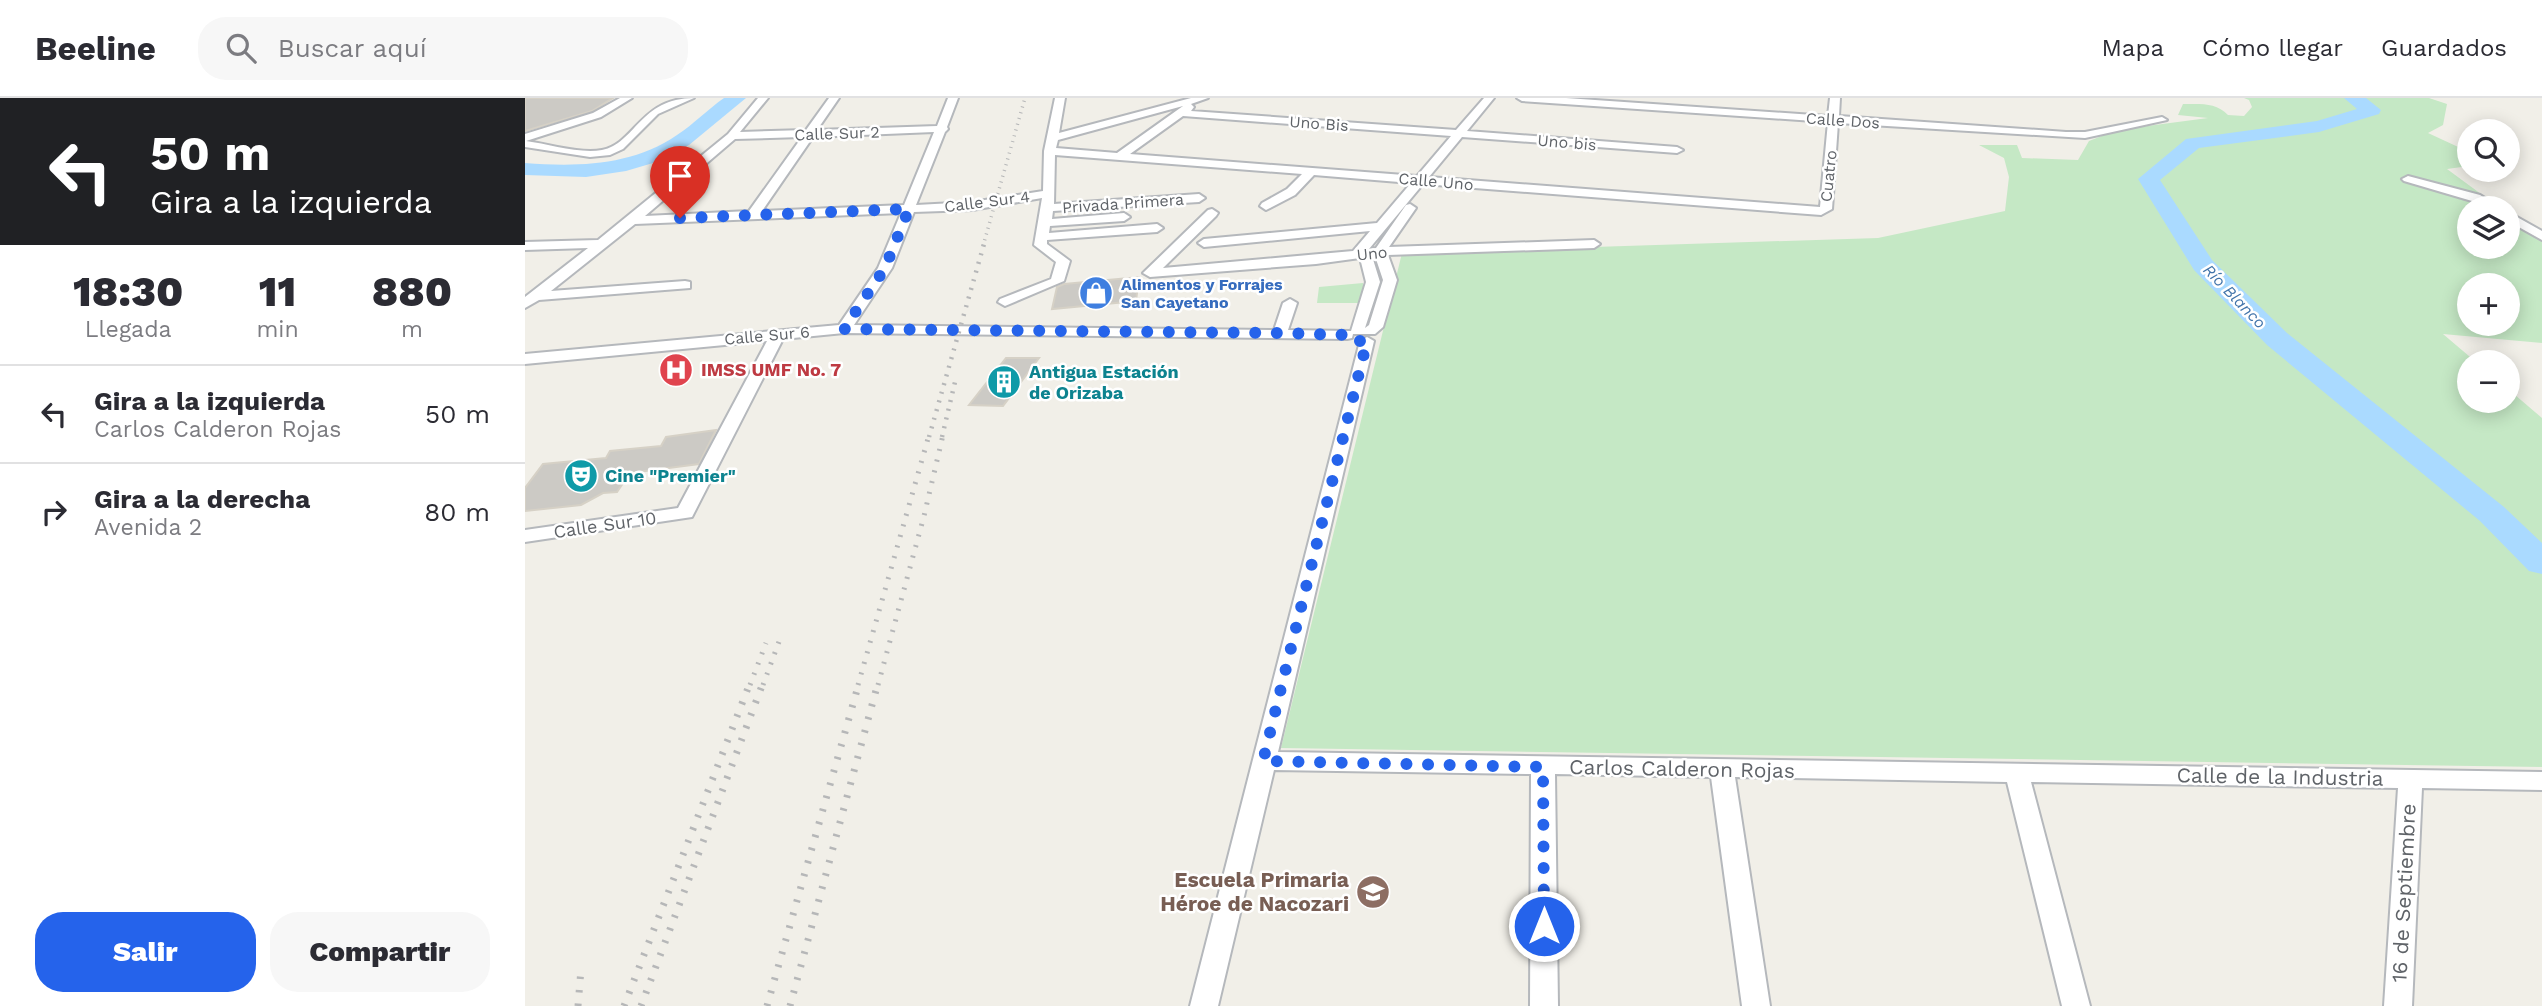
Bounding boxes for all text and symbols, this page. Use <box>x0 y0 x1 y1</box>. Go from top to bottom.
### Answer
search box <box>198 17 688 80</box>
text: Beeline <box>35 29 156 68</box>
icon: search <box>222 29 260 67</box>
text: Buscar aquí <box>278 33 427 63</box>
text: Mapa <box>2102 34 2164 62</box>
text: Cómo llegar <box>2202 34 2343 62</box>
text: Guardados <box>2381 34 2507 62</box>
street label: Calle Dos <box>1805 108 1881 133</box>
street label: Uno Bis <box>1289 112 1349 135</box>
map controls <box>2457 119 2520 413</box>
button: search <box>2457 119 2520 182</box>
street label: Calle Sur 2 <box>794 123 880 144</box>
text: 50 m <box>150 124 270 182</box>
icon: left <box>35 126 126 217</box>
street label: Uno bis <box>1537 130 1597 155</box>
pin <box>650 146 710 218</box>
street label: Cuatro <box>1816 149 1841 203</box>
icon: arrive <box>661 157 699 195</box>
street label: Calle Uno <box>1398 169 1474 194</box>
text: Gira a la izquierda <box>150 183 432 221</box>
street label: Calle Sur 4 <box>943 187 1031 216</box>
street label: Privada Primera <box>1061 190 1185 217</box>
button: layers <box>2457 196 2520 259</box>
street label: Uno <box>1356 242 1388 265</box>
water label: Río Blanco <box>2199 260 2270 332</box>
text: 18:30 <box>73 267 183 316</box>
text: 11 <box>259 267 296 316</box>
text: 880 <box>372 267 452 316</box>
button: + <box>2457 273 2520 336</box>
shop icon: Alimentos y Forrajes San Cayetano <box>1077 274 1115 312</box>
place label: Alimentos y Forrajes San Cayetano <box>1121 275 1283 312</box>
text: Llegada <box>85 316 172 343</box>
text: min <box>256 316 299 343</box>
text: m <box>401 316 423 343</box>
street label: Calle Sur 6 <box>723 322 811 349</box>
button: − <box>2457 350 2520 413</box>
hospital icon: IMSS UMF No. 7 <box>657 351 695 389</box>
place label: IMSS UMF No. 7 <box>701 359 841 380</box>
place label: Antigua Estación de Orizaba <box>1029 361 1179 403</box>
building icon: Antigua Estación de Orizaba <box>985 363 1023 401</box>
text: Gira a la izquierda <box>94 386 325 416</box>
icon: left <box>35 395 73 433</box>
text: 50 m <box>425 399 490 429</box>
text: Carlos Calderon Rojas <box>94 416 341 443</box>
theatre icon: Cine "Premier" <box>562 457 600 495</box>
place label: Cine "Premier" <box>605 465 736 486</box>
text: Gira a la derecha <box>94 484 310 514</box>
icon: right <box>35 493 73 531</box>
text: 80 m <box>424 497 490 527</box>
street label: Calle Sur 10 <box>552 507 658 542</box>
text: Avenida 2 <box>94 514 202 541</box>
street label: Carlos Calderon Rojas <box>1569 754 1795 783</box>
street label: Calle de la Industria <box>2176 762 2384 791</box>
street label: 16 de Septiembre <box>2386 803 2421 983</box>
place label: Escuela Primaria Héroe de Nacozari <box>1160 867 1350 916</box>
school or university icon: Escuela Primaria Héroe de Nacozari <box>1354 873 1392 911</box>
position arrow <box>1507 889 1581 963</box>
button: Salir <box>35 912 256 992</box>
button: Compartir <box>270 912 490 992</box>

